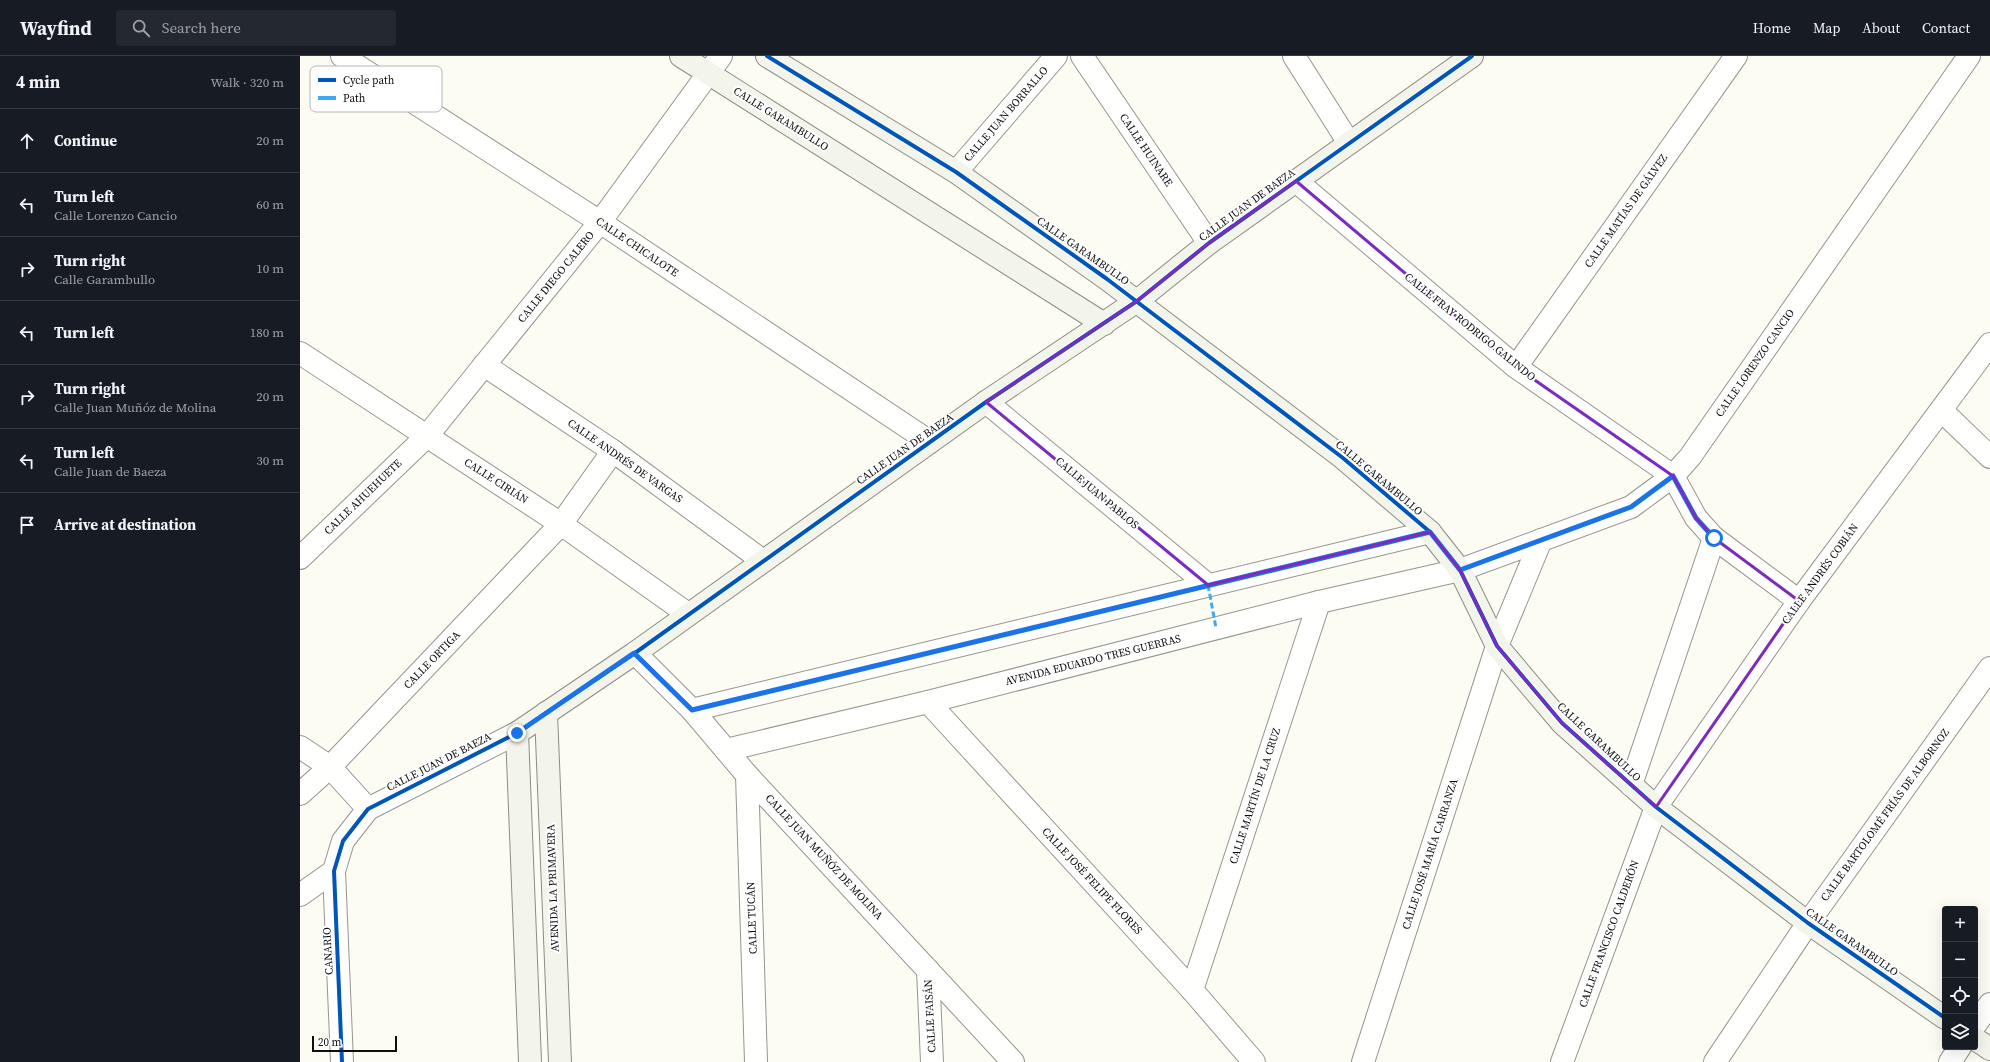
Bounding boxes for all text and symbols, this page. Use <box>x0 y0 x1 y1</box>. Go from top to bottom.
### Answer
search box <box>116 10 396 46</box>
text: Wayfind <box>20 15 92 41</box>
icon: search <box>130 17 152 39</box>
text: Search here <box>162 17 241 38</box>
text: Home <box>1753 18 1791 38</box>
text: Map <box>1813 18 1840 38</box>
text: About <box>1862 18 1900 38</box>
text: Contact <box>1922 18 1970 38</box>
street label: CALLE JUAN BORRALLO <box>960 63 1052 165</box>
legend <box>310 66 442 112</box>
text: 4 min <box>16 70 60 94</box>
text: Cycle path <box>343 73 395 88</box>
text: Walk · 320 m <box>211 74 284 91</box>
street label: CALLE GARAMBULLO <box>730 84 832 155</box>
text: Path <box>343 91 366 106</box>
street label: CALLE HUINARE <box>1116 110 1176 190</box>
icon: ahead <box>16 130 38 152</box>
text: Continue <box>54 130 117 151</box>
text: 20 m <box>256 132 284 149</box>
street label: CALLE MATÍAS DE GÁLVEZ <box>1581 151 1671 271</box>
street label: CALLE JUAN DE BAEZA <box>1196 165 1299 245</box>
text: Turn left <box>54 186 114 207</box>
icon: left <box>16 194 38 216</box>
text: 60 m <box>256 196 284 213</box>
text: Calle Lorenzo Cancio <box>54 207 177 224</box>
street label: CALLE GARAMBULLO <box>1034 213 1132 289</box>
street label: CALLE CHICALOTE <box>593 214 682 281</box>
street label: CALLE DIEGO CALERO <box>514 228 598 326</box>
text: Turn right <box>54 250 126 271</box>
icon: right <box>16 258 38 280</box>
text: 10 m <box>256 260 284 277</box>
street label: CALLE FRAY RODRIGO GALINDO <box>1401 269 1539 385</box>
text: Calle Garambullo <box>54 271 155 288</box>
street label: CALLE LORENZO CANCIO <box>1712 306 1798 420</box>
icon: left <box>16 322 38 344</box>
text: Turn left <box>54 322 114 343</box>
text: 180 m <box>250 324 284 341</box>
text: Turn right <box>54 378 126 399</box>
icon: right <box>16 386 38 408</box>
text: 20 m <box>256 388 284 405</box>
text: Calle Juan Muñóz de Molina <box>54 399 217 416</box>
street label: CALLE JUAN DE BAEZA <box>853 409 957 488</box>
street label: CALLE ANDRÉS DE VARGAS <box>564 415 686 507</box>
street label: CALLE GARAMBULLO <box>1332 437 1426 519</box>
text: Turn left <box>54 442 114 463</box>
icon: left <box>16 450 38 472</box>
text: 30 m <box>256 452 284 469</box>
street label: CALLE JUAN PABLOS <box>1052 454 1142 533</box>
street label: CALLE CIRIÁN <box>461 455 531 507</box>
street label: CALLE AHUEHUETE <box>321 456 405 538</box>
text: Calle Juan de Baeza <box>54 463 167 480</box>
icon: arrive <box>16 514 38 536</box>
text: Arrive at destination <box>54 514 196 535</box>
street label: CALLE ANDRÉS COBIÁN <box>1778 521 1862 627</box>
route start <box>1705 529 1723 547</box>
street label: CALLE ORTIGA <box>400 627 464 692</box>
street label: AVENIDA EDUARDO TRES GUERRAS <box>1004 631 1183 689</box>
street label: CALLE GARAMBULLO <box>1554 699 1644 785</box>
route end <box>508 724 526 742</box>
street label: CALLE MARTÍN DE LA CRUZ <box>1226 726 1284 866</box>
street label: CALLE BARTOLOMÉ FRÍAS DE ALBORNOZ <box>1817 726 1953 904</box>
street label: CALLE JUAN DE BAEZA <box>384 729 495 795</box>
street label: CALLE JOSÉ MARÍA CARRANZA <box>1398 776 1462 931</box>
street label: CALLE JUAN MUÑÓZ DE MOLINA <box>762 791 887 923</box>
street label: AVENIDA LA PRIMAVERA <box>543 823 563 952</box>
street label: CALLE JOSÉ FELIPE FLORES <box>1038 824 1146 938</box>
street label: CALLE FRANCISCO CALDERÓN <box>1575 858 1643 1010</box>
street label: CALLE TUCÁN <box>743 882 761 954</box>
street label: CALLE GARAMBULLO <box>1803 904 1901 980</box>
map controls <box>1942 906 1978 1050</box>
button: + <box>1942 906 1978 942</box>
street label: CANARIO <box>319 927 337 975</box>
button: − <box>1942 942 1978 978</box>
button: locate <box>1942 978 1978 1014</box>
street label: CALLE FAISÁN <box>921 979 939 1053</box>
button: layers <box>1942 1014 1978 1050</box>
scale bar <box>312 1034 397 1053</box>
text: 20 m <box>318 1035 341 1050</box>

